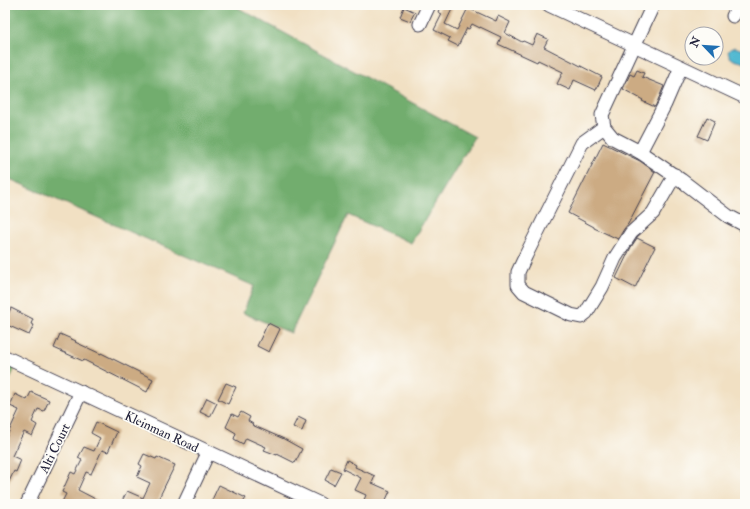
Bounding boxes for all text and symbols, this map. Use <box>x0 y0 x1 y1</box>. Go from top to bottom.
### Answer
north arrow <box>684 26 724 66</box>
text: N <box>687 34 704 50</box>
street label: Kleinman Road <box>122 408 202 456</box>
street label: Alti Court <box>36 421 74 477</box>

